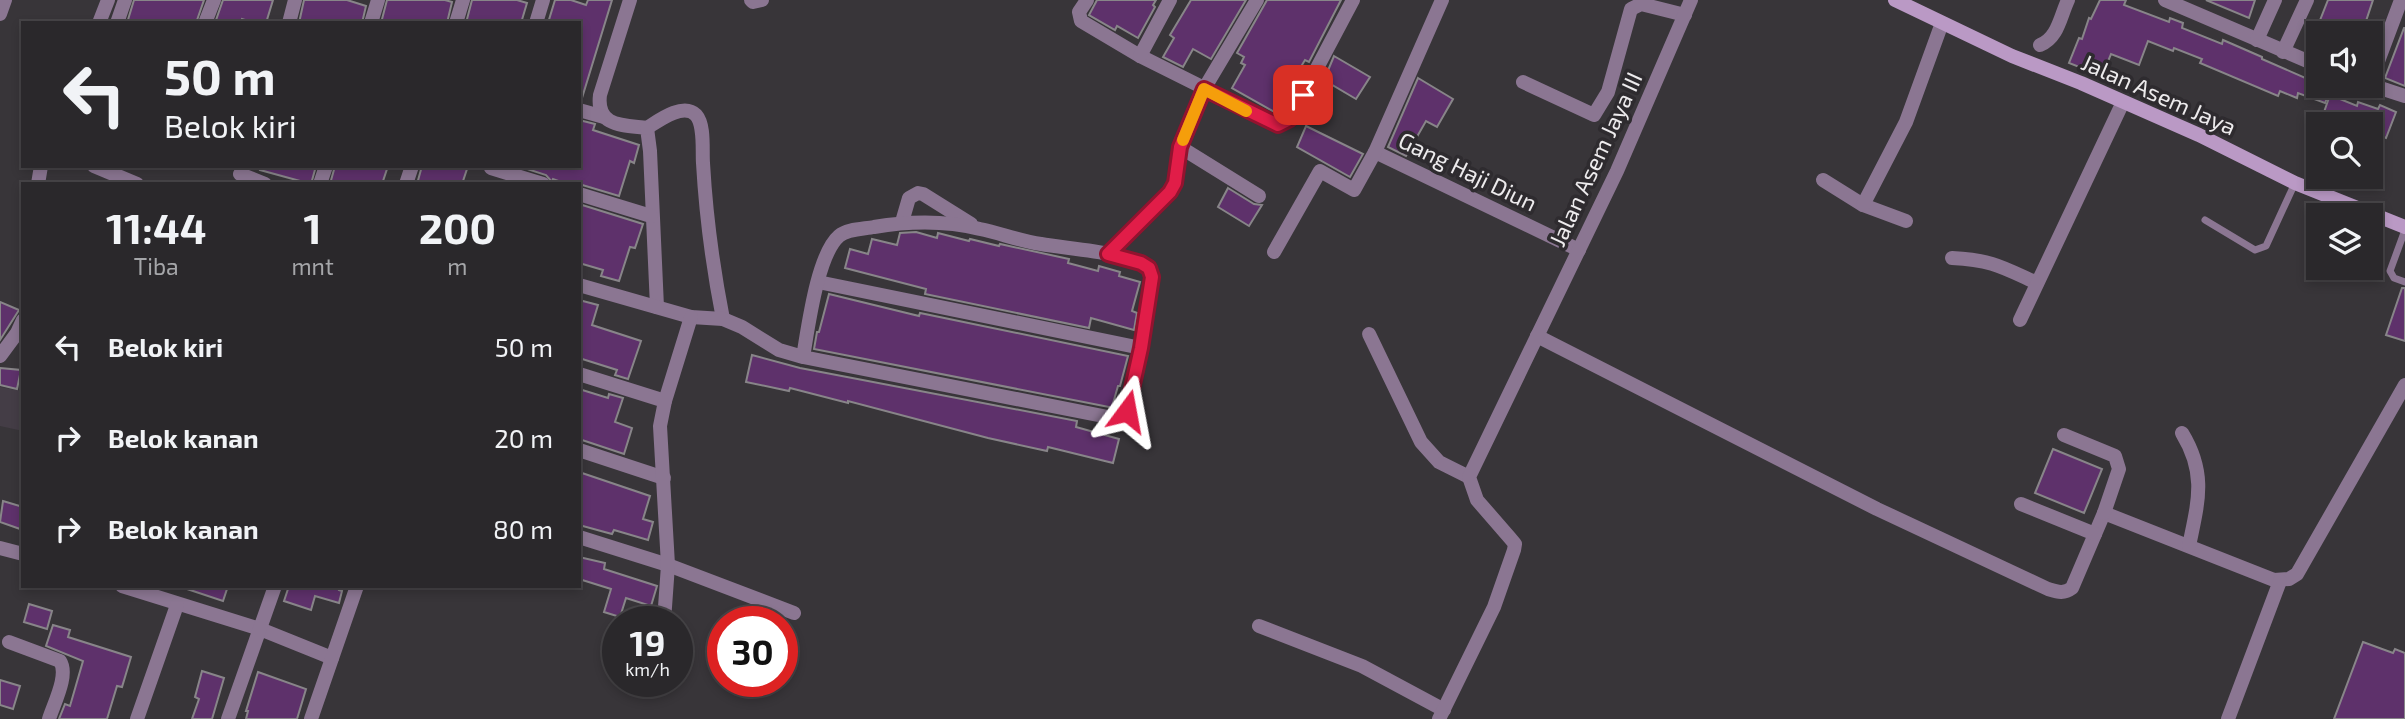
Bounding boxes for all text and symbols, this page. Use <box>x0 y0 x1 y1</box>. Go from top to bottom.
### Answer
map controls <box>2306 21 2383 280</box>
button: sound <box>2306 21 2383 98</box>
text: 50 m <box>164 46 276 105</box>
street label: Jalan Asem Jaya <box>2077 47 2241 141</box>
icon: left <box>49 49 140 140</box>
pin <box>1273 65 1333 125</box>
street label: Jalan Asem Jaya III <box>1542 67 1648 251</box>
icon: arrive <box>1284 76 1322 114</box>
text: Belok kiri <box>164 106 297 144</box>
button: search <box>2306 112 2383 189</box>
street label: Gang Haji Diun <box>1394 125 1542 217</box>
text: 11:44 <box>106 202 207 252</box>
text: 1 <box>304 202 322 252</box>
text: 200 <box>419 202 496 252</box>
button: layers <box>2306 203 2383 280</box>
text: Tiba <box>134 252 179 280</box>
text: mnt <box>291 252 334 280</box>
text: m <box>447 252 467 280</box>
icon: left <box>49 328 87 366</box>
text: Belok kiri <box>108 331 223 362</box>
text: 50 m <box>495 331 553 362</box>
position arrow <box>1090 374 1164 448</box>
icon: right <box>49 419 87 457</box>
text: Belok kanan <box>108 422 259 453</box>
text: 20 m <box>494 422 553 453</box>
icon: right <box>49 510 87 548</box>
text: Belok kanan <box>108 513 259 544</box>
text: 80 m <box>493 513 553 544</box>
speed limit sign: 30 <box>707 606 798 697</box>
text: 19 <box>630 621 665 663</box>
text: km/h <box>625 658 670 680</box>

